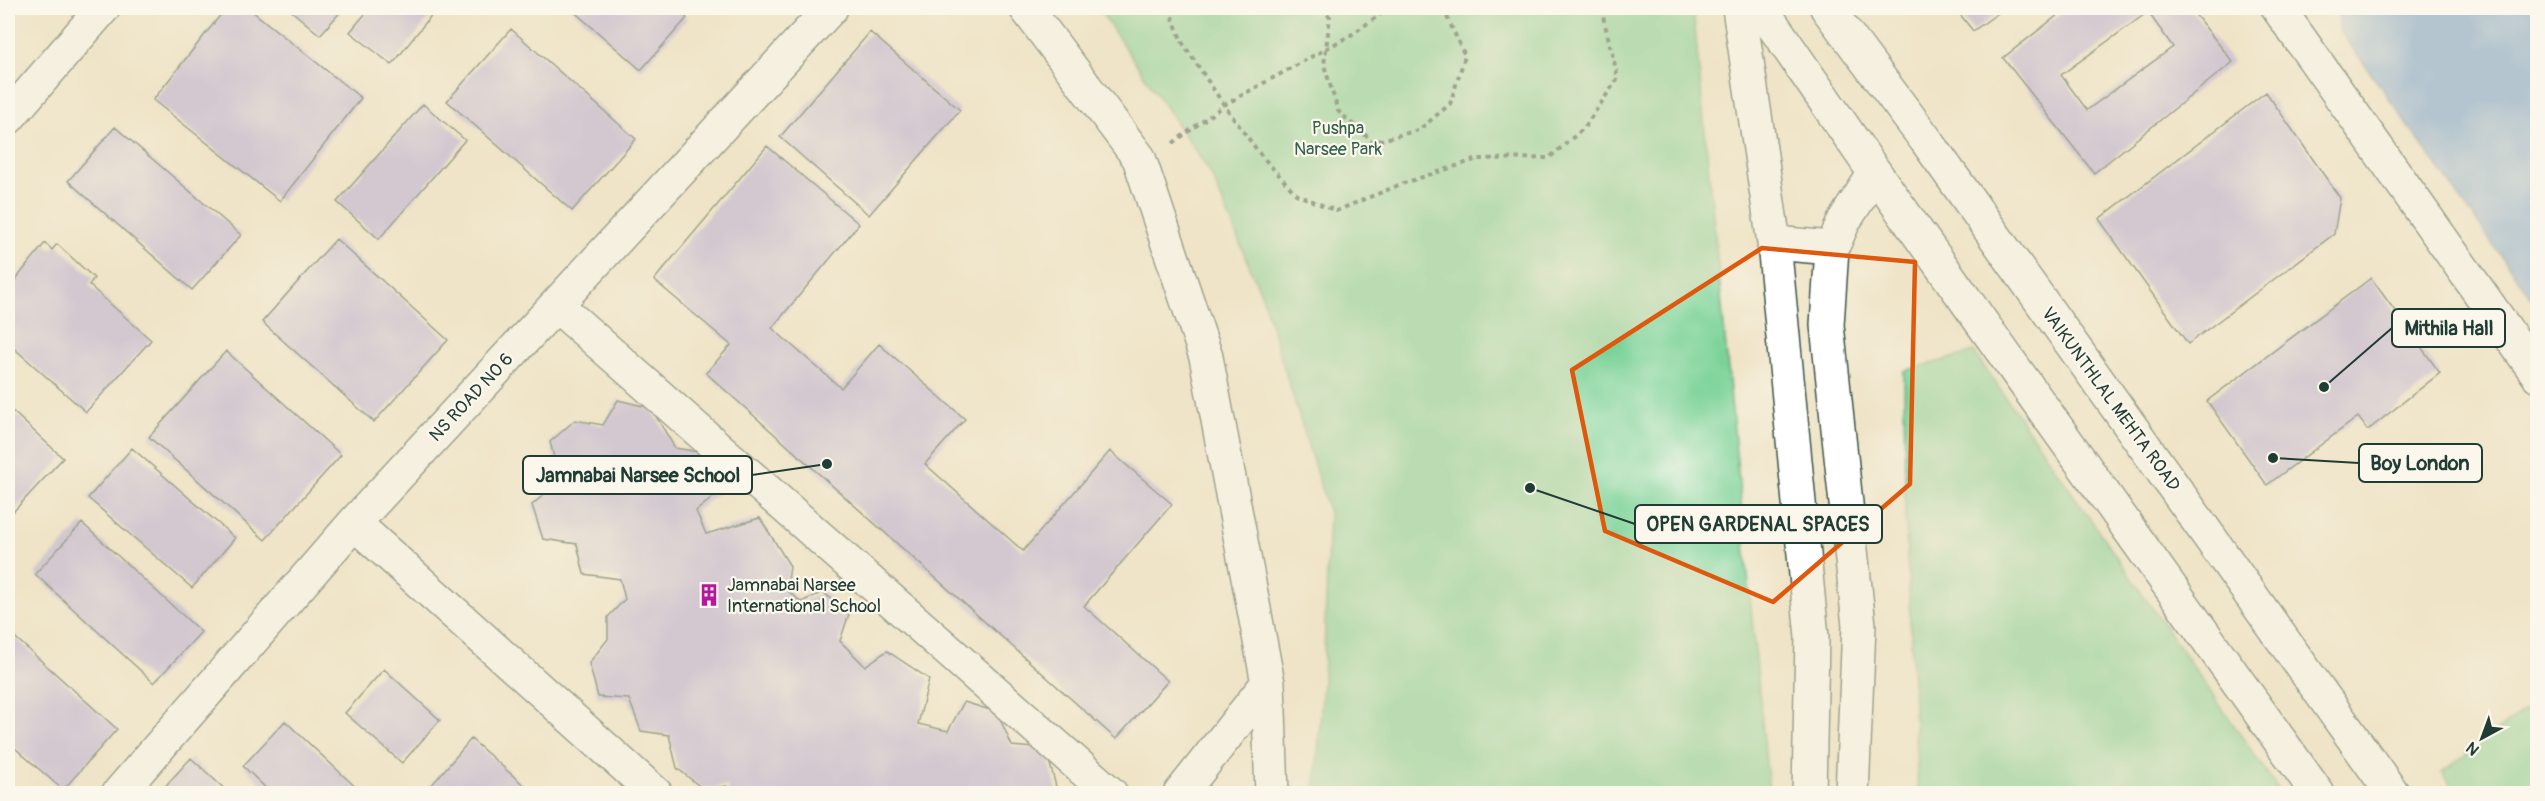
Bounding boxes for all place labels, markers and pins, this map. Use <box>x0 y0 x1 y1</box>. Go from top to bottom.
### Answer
callout: Mithila Hall <box>2392 309 2505 347</box>
callout: Boy London <box>2359 444 2482 482</box>
callout: Jamnabai Narsee School <box>523 456 752 494</box>
callout: OPEN GARDENAL SPACES <box>1635 505 1882 543</box>
place label: Jamnabai Narsee International School <box>727 574 881 618</box>
building icon: Jamnabai Narsee International School <box>696 582 722 608</box>

